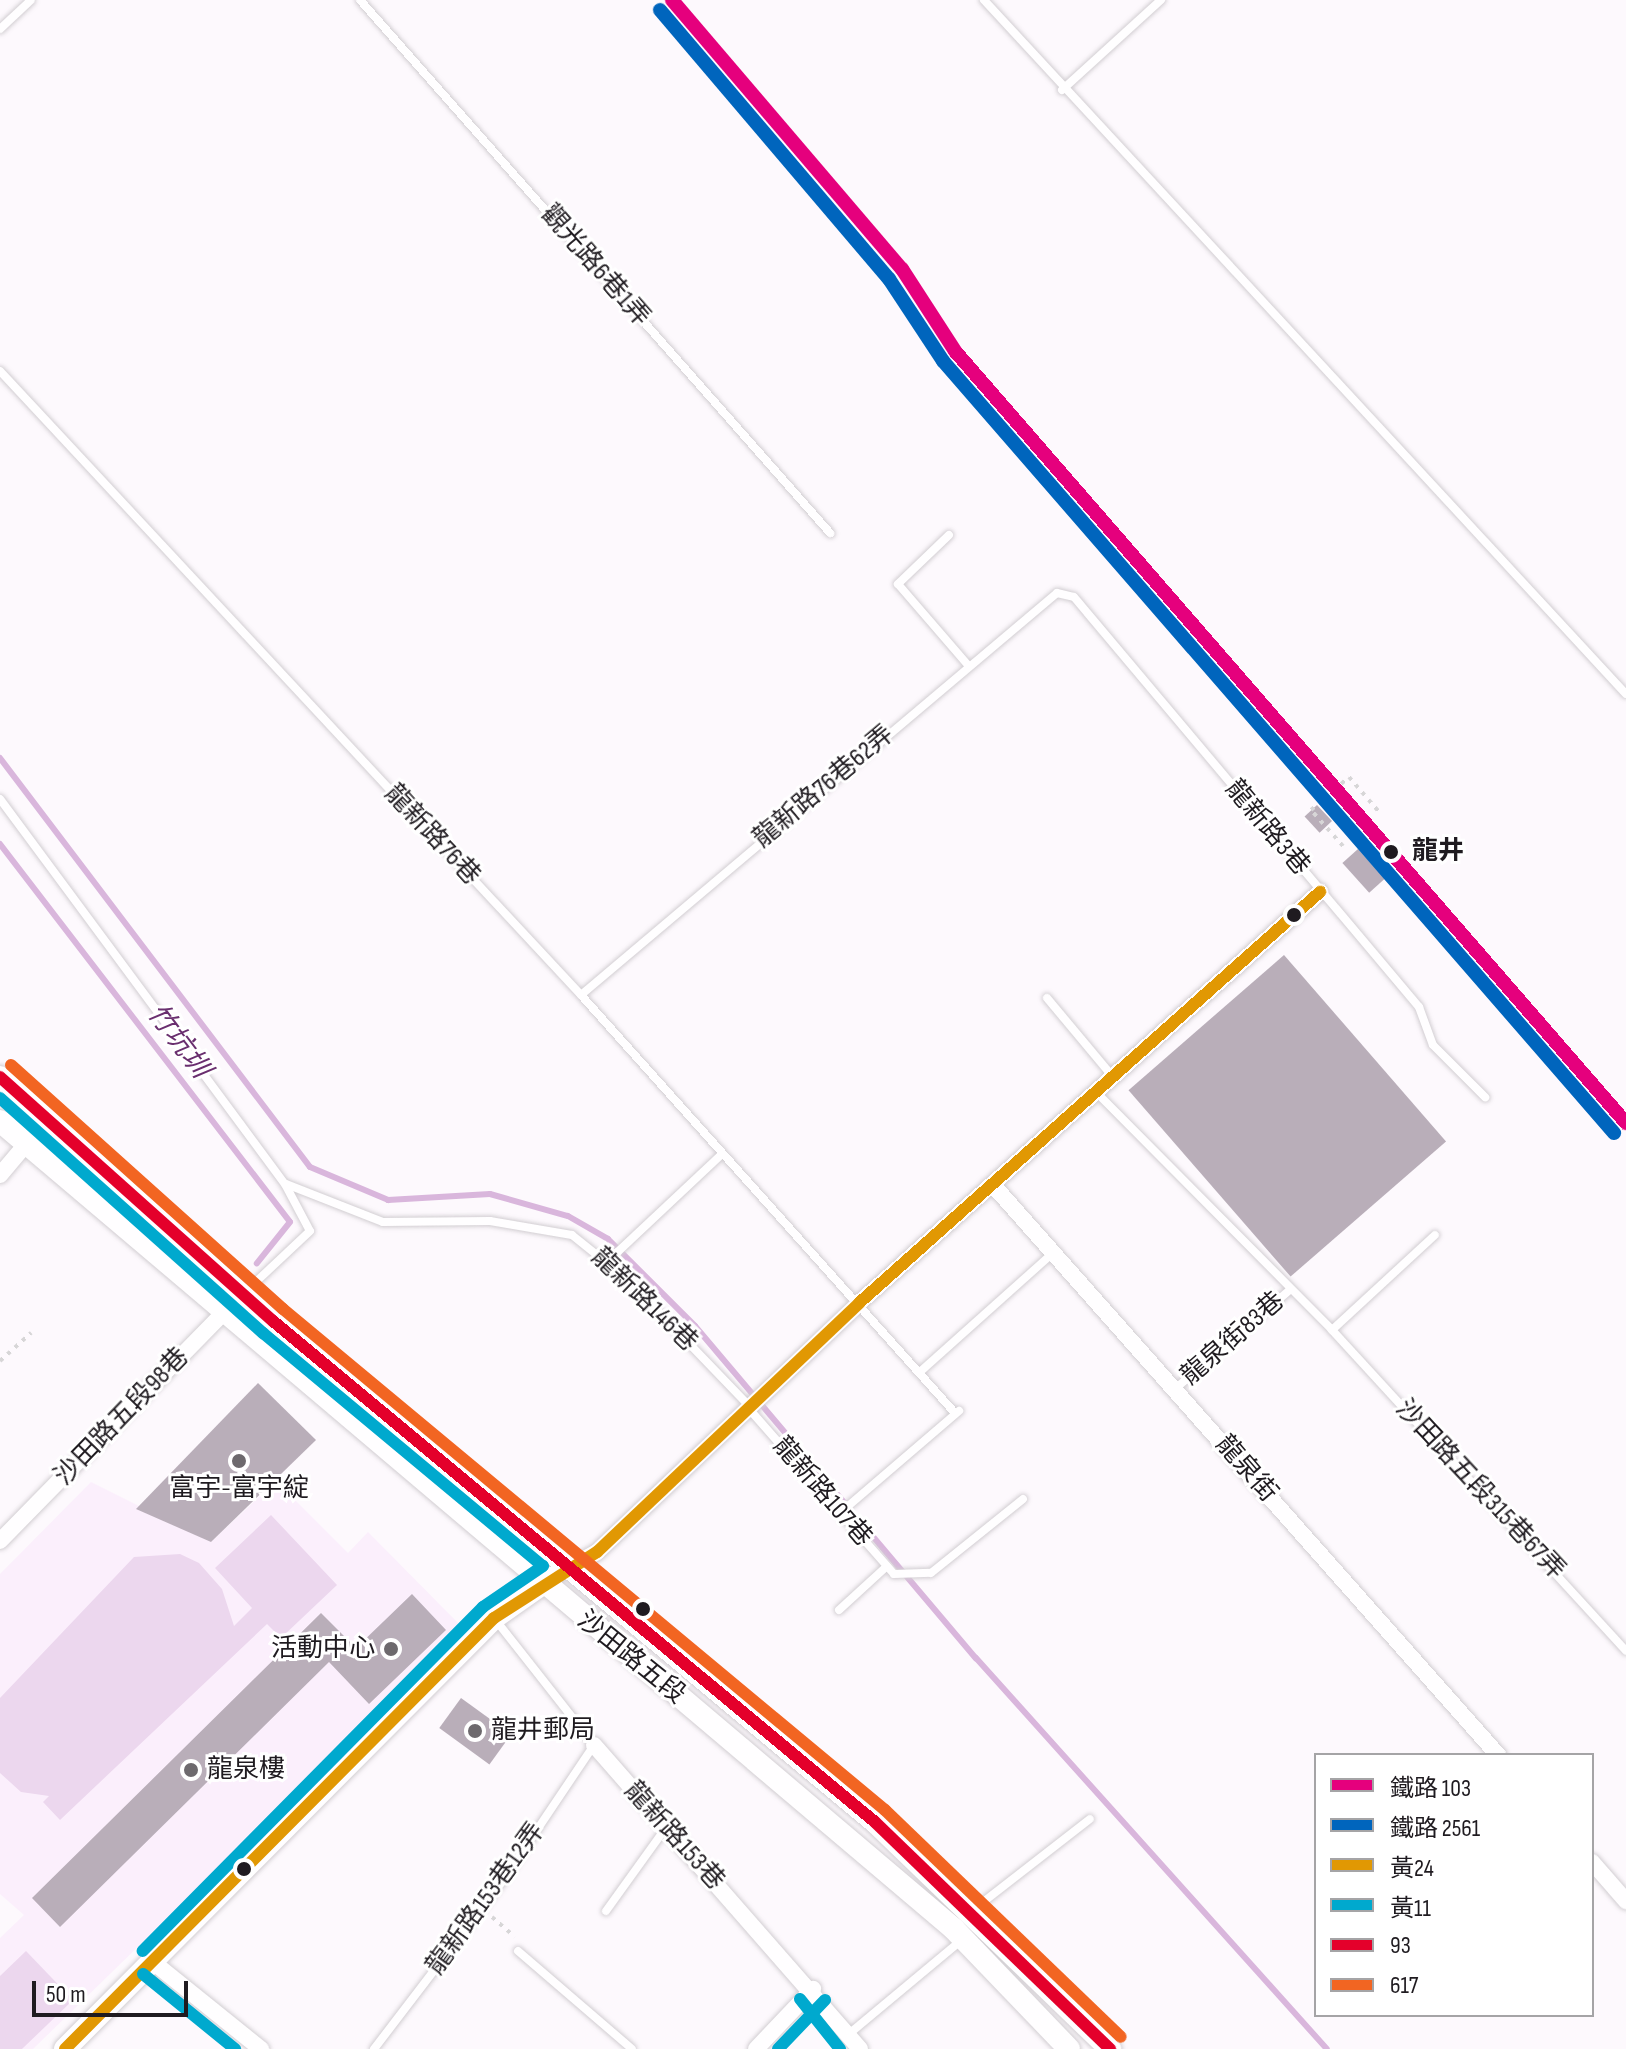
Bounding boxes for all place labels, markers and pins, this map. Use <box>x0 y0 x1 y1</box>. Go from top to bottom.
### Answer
place label: 龍井 <box>1412 836 1464 868</box>
marker: 龍井 <box>1377 838 1405 866</box>
unlabelled marker <box>1286 907 1302 923</box>
marker: 富宇-富宇綻 <box>230 1452 248 1470</box>
place label: 富宇-富宇綻 <box>169 1473 309 1505</box>
unlabelled marker <box>635 1601 651 1617</box>
place label: 活動中心 <box>271 1633 375 1665</box>
marker: 活動中心 <box>382 1640 400 1658</box>
place label: 龍井郵局 <box>491 1715 595 1747</box>
marker: 龍井郵局 <box>466 1722 484 1740</box>
place label: 龍泉樓 <box>207 1754 285 1786</box>
marker: 龍泉樓 <box>182 1761 200 1779</box>
unlabelled marker <box>236 1861 252 1877</box>

